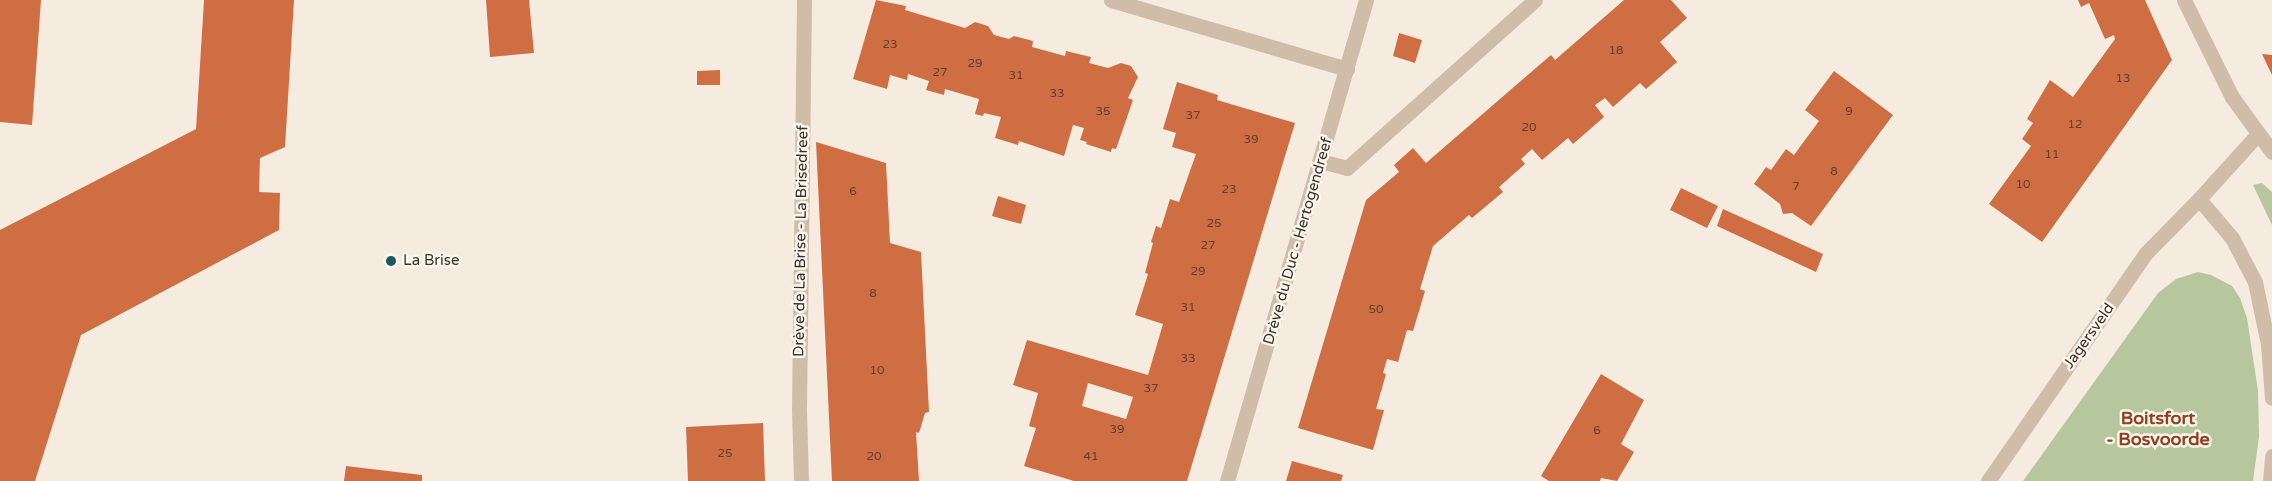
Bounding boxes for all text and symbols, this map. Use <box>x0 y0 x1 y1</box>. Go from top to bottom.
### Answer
house number: 23 <box>882 38 898 52</box>
house number: 18 <box>1608 44 1624 58</box>
house number: 29 <box>967 57 983 71</box>
house number: 27 <box>932 66 948 80</box>
house number: 31 <box>1008 69 1024 83</box>
house number: 13 <box>2115 72 2131 86</box>
house number: 33 <box>1049 87 1065 101</box>
house number: 35 <box>1095 105 1111 119</box>
house number: 9 <box>1845 105 1853 119</box>
house number: 37 <box>1185 109 1201 123</box>
house number: 12 <box>2067 118 2083 132</box>
house number: 20 <box>1521 121 1537 135</box>
street label: Drève de La Brise - La Brisedreef <box>790 125 812 357</box>
house number: 39 <box>1243 133 1259 147</box>
street label: Drève du Duc - Hertogendreef <box>1260 135 1336 347</box>
house number: 11 <box>2044 148 2060 162</box>
house number: 8 <box>1830 165 1838 179</box>
house number: 10 <box>2015 178 2031 192</box>
house number: 7 <box>1792 180 1800 194</box>
house number: 23 <box>1221 183 1237 197</box>
house number: 6 <box>849 185 857 199</box>
house number: 25 <box>1206 217 1222 231</box>
house number: 27 <box>1200 239 1216 253</box>
place label: La Brise <box>403 252 459 270</box>
marker: La Brise <box>384 254 398 268</box>
house number: 29 <box>1190 265 1206 279</box>
house number: 8 <box>869 287 877 301</box>
street label: Jagersveld <box>2060 300 2118 372</box>
house number: 31 <box>1180 301 1196 315</box>
house number: 50 <box>1368 303 1384 317</box>
house number: 33 <box>1180 352 1196 366</box>
house number: 10 <box>869 364 885 378</box>
house number: 37 <box>1143 382 1159 396</box>
district label: Boitsfort - Bosvoorde <box>2106 408 2210 450</box>
house number: 39 <box>1109 423 1125 437</box>
house number: 6 <box>1593 424 1601 438</box>
house number: 25 <box>717 447 733 461</box>
house number: 20 <box>866 450 882 464</box>
house number: 41 <box>1083 450 1099 464</box>

